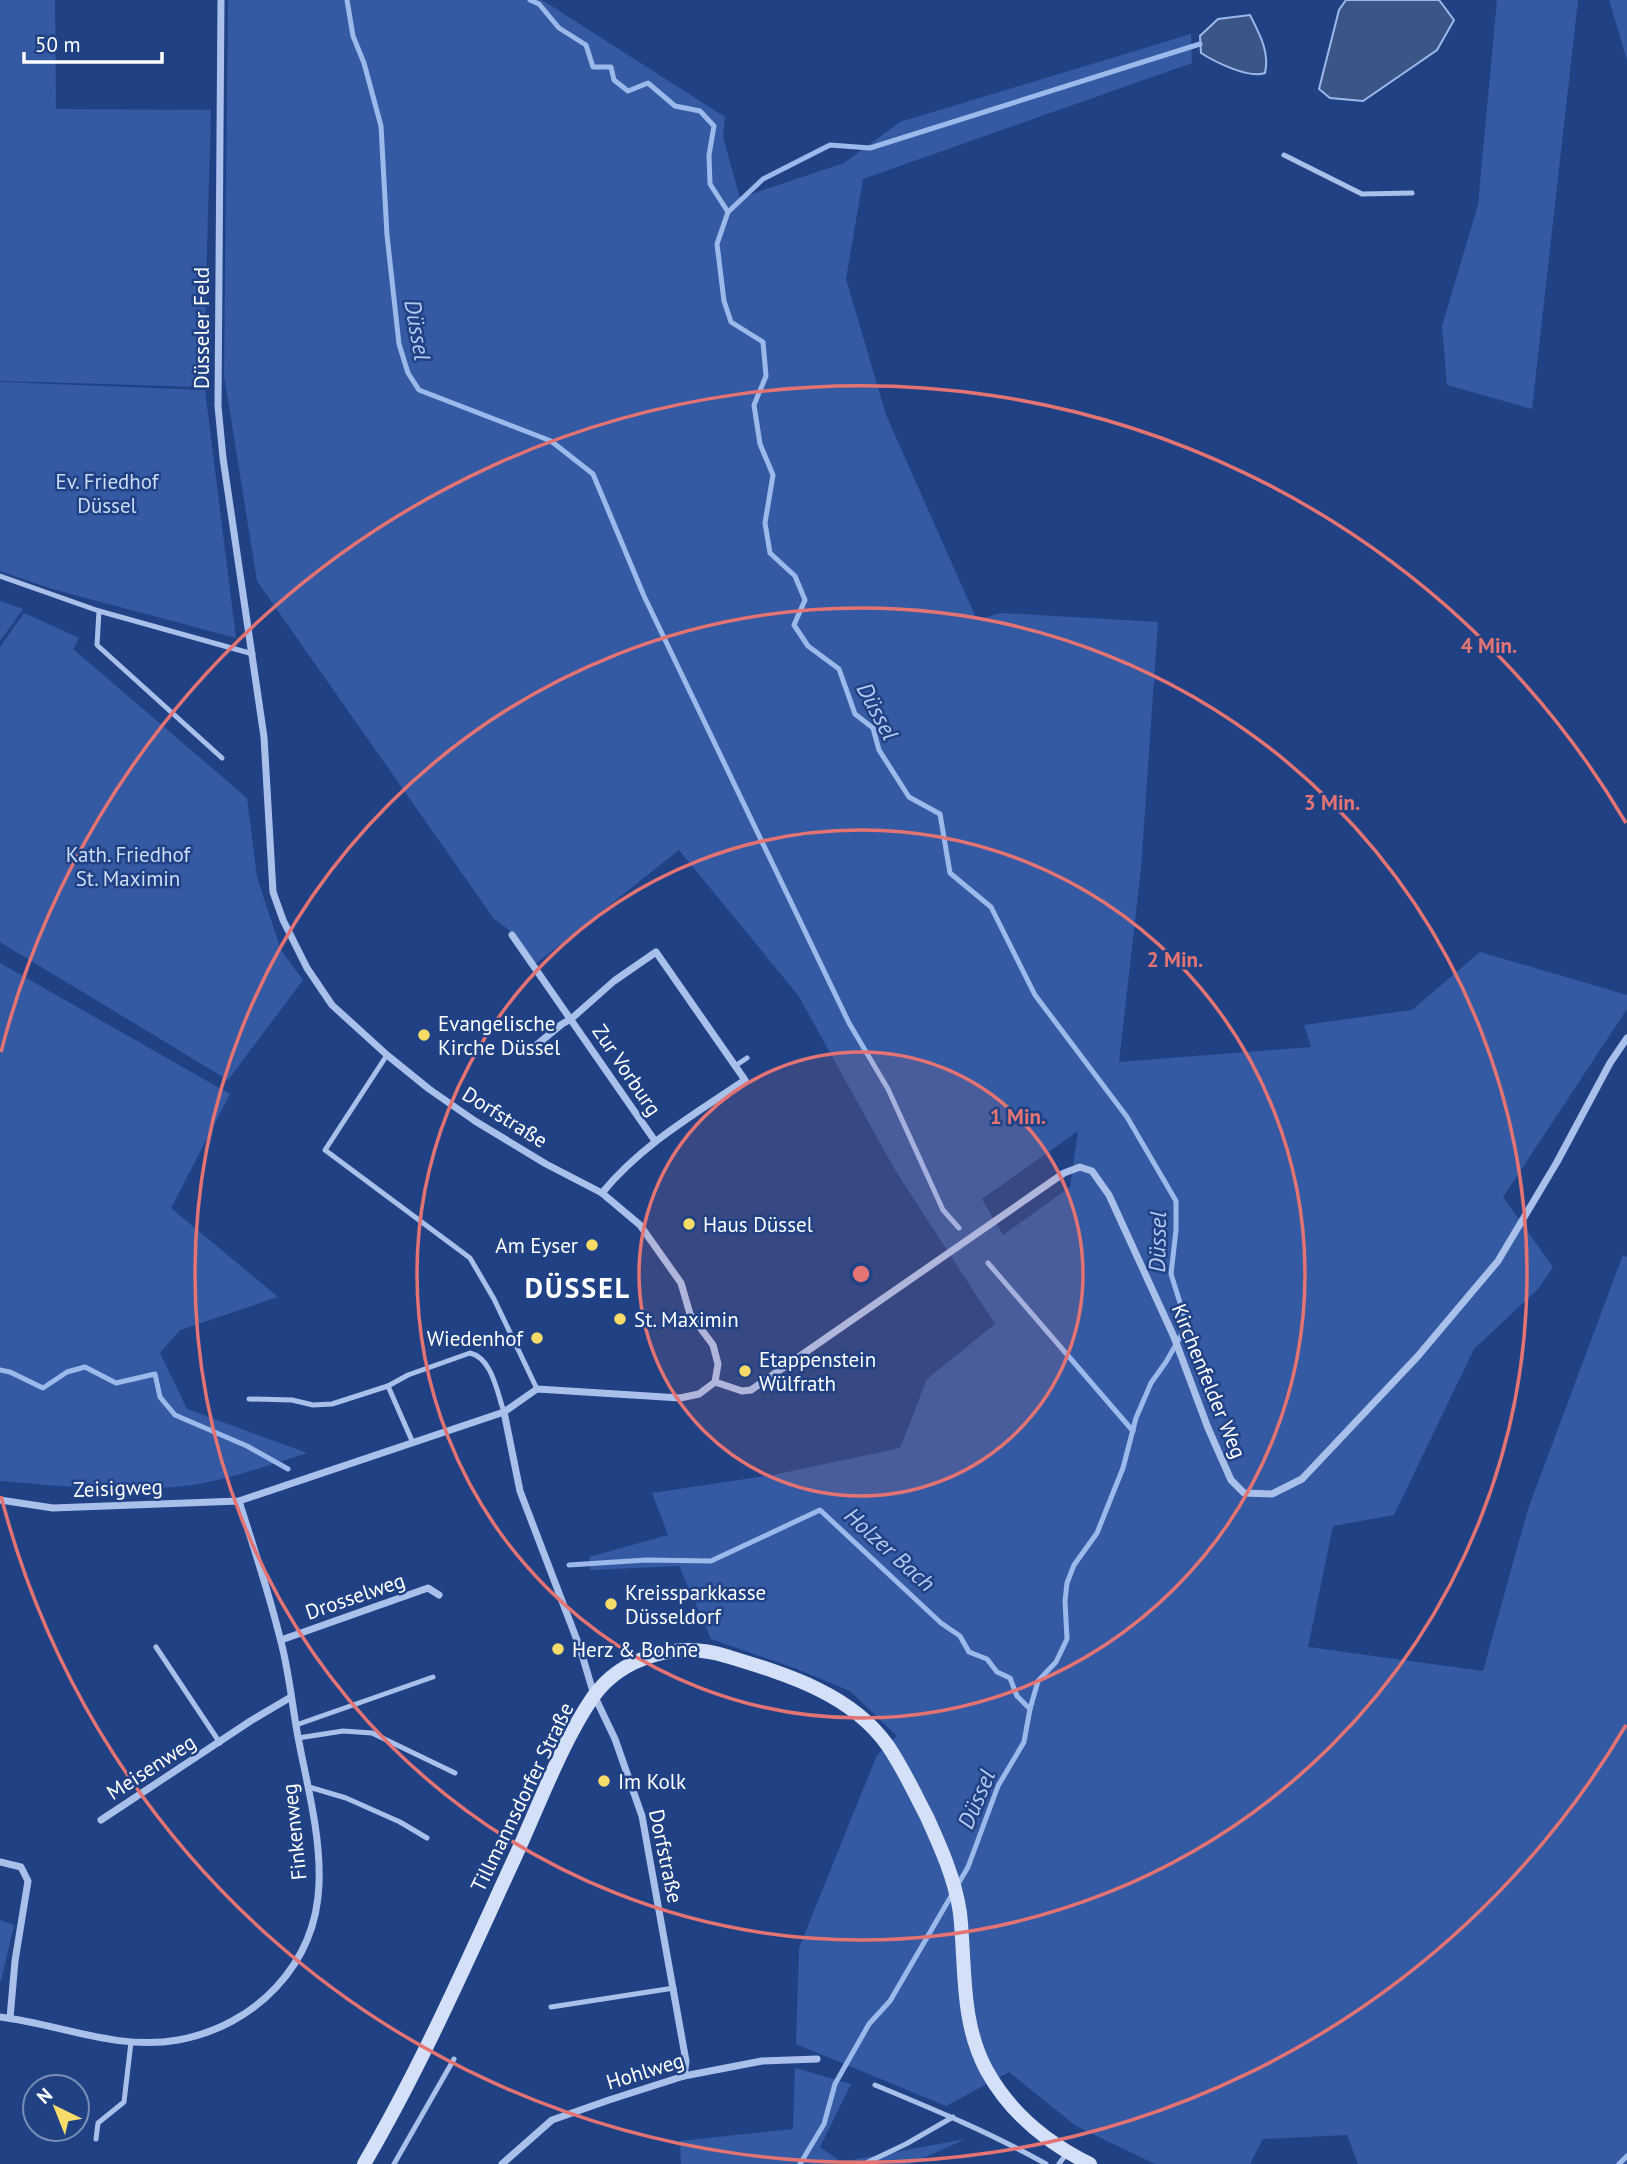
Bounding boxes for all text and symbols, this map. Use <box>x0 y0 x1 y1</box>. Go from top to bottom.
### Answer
scale bar <box>24 21 163 65</box>
text: 50 m <box>35 31 81 58</box>
street label: Düsseler Feld <box>188 267 215 389</box>
water label: Düssel <box>398 297 438 363</box>
park label: Ev. Friedhof Düssel <box>55 468 160 519</box>
text: 4 Min. <box>1461 632 1517 659</box>
water label: Düssel <box>851 677 905 745</box>
text: 3 Min. <box>1304 789 1360 816</box>
park label: Kath. Friedhof St. Maximin <box>66 841 192 892</box>
text: 2 Min. <box>1147 946 1203 973</box>
place label: Evangelische Kirche Düssel <box>438 1010 560 1061</box>
street label: Zur Vorburg <box>587 1019 667 1121</box>
marker: Evangelische Kirche Düssel <box>416 1027 432 1043</box>
street label: Dorfstraße <box>457 1080 553 1154</box>
text: 1 Min. <box>990 1103 1046 1130</box>
place label: Haus Düssel <box>703 1211 813 1238</box>
water label: Düssel <box>1142 1211 1172 1273</box>
marker: Haus Düssel <box>681 1216 697 1232</box>
place label: Am Eyser <box>495 1232 578 1259</box>
marker: Am Eyser <box>584 1237 600 1253</box>
centre of rings <box>849 1262 873 1286</box>
district label: DÜSSEL <box>525 1269 631 1306</box>
street label: Kirchenfelder Weg <box>1166 1300 1252 1462</box>
place label: St. Maximin <box>634 1306 739 1333</box>
marker: St. Maximin <box>612 1311 628 1327</box>
place label: Wiedenhof <box>427 1325 524 1352</box>
marker: Wiedenhof <box>529 1330 545 1346</box>
place label: Etappenstein Wülfrath <box>759 1346 876 1397</box>
marker: Etappenstein Wülfrath <box>737 1363 753 1379</box>
street label: Zeisigweg <box>73 1473 163 1503</box>
water label: Holzer Bach <box>839 1501 941 1597</box>
street label: Drosselweg <box>302 1566 408 1626</box>
place label: Kreissparkkasse Düsseldorf <box>625 1579 766 1630</box>
marker: Kreissparkkasse Düsseldorf <box>603 1596 619 1612</box>
place label: Herz & Bohne <box>572 1636 698 1663</box>
marker: Herz & Bohne <box>550 1641 566 1657</box>
street label: Tillmannsdorfer Straße <box>464 1698 580 1896</box>
street label: Meisenweg <box>101 1728 201 1806</box>
water label: Düssel <box>951 1765 1001 1833</box>
place label: Im Kolk <box>618 1768 686 1795</box>
marker: Im Kolk <box>596 1773 612 1789</box>
street label: Finkenweg <box>276 1782 312 1882</box>
street label: Dorfstraße <box>643 1807 689 1905</box>
street label: Hohlweg <box>603 2046 687 2096</box>
north arrow <box>21 2073 91 2143</box>
text: N <box>32 2083 57 2109</box>

